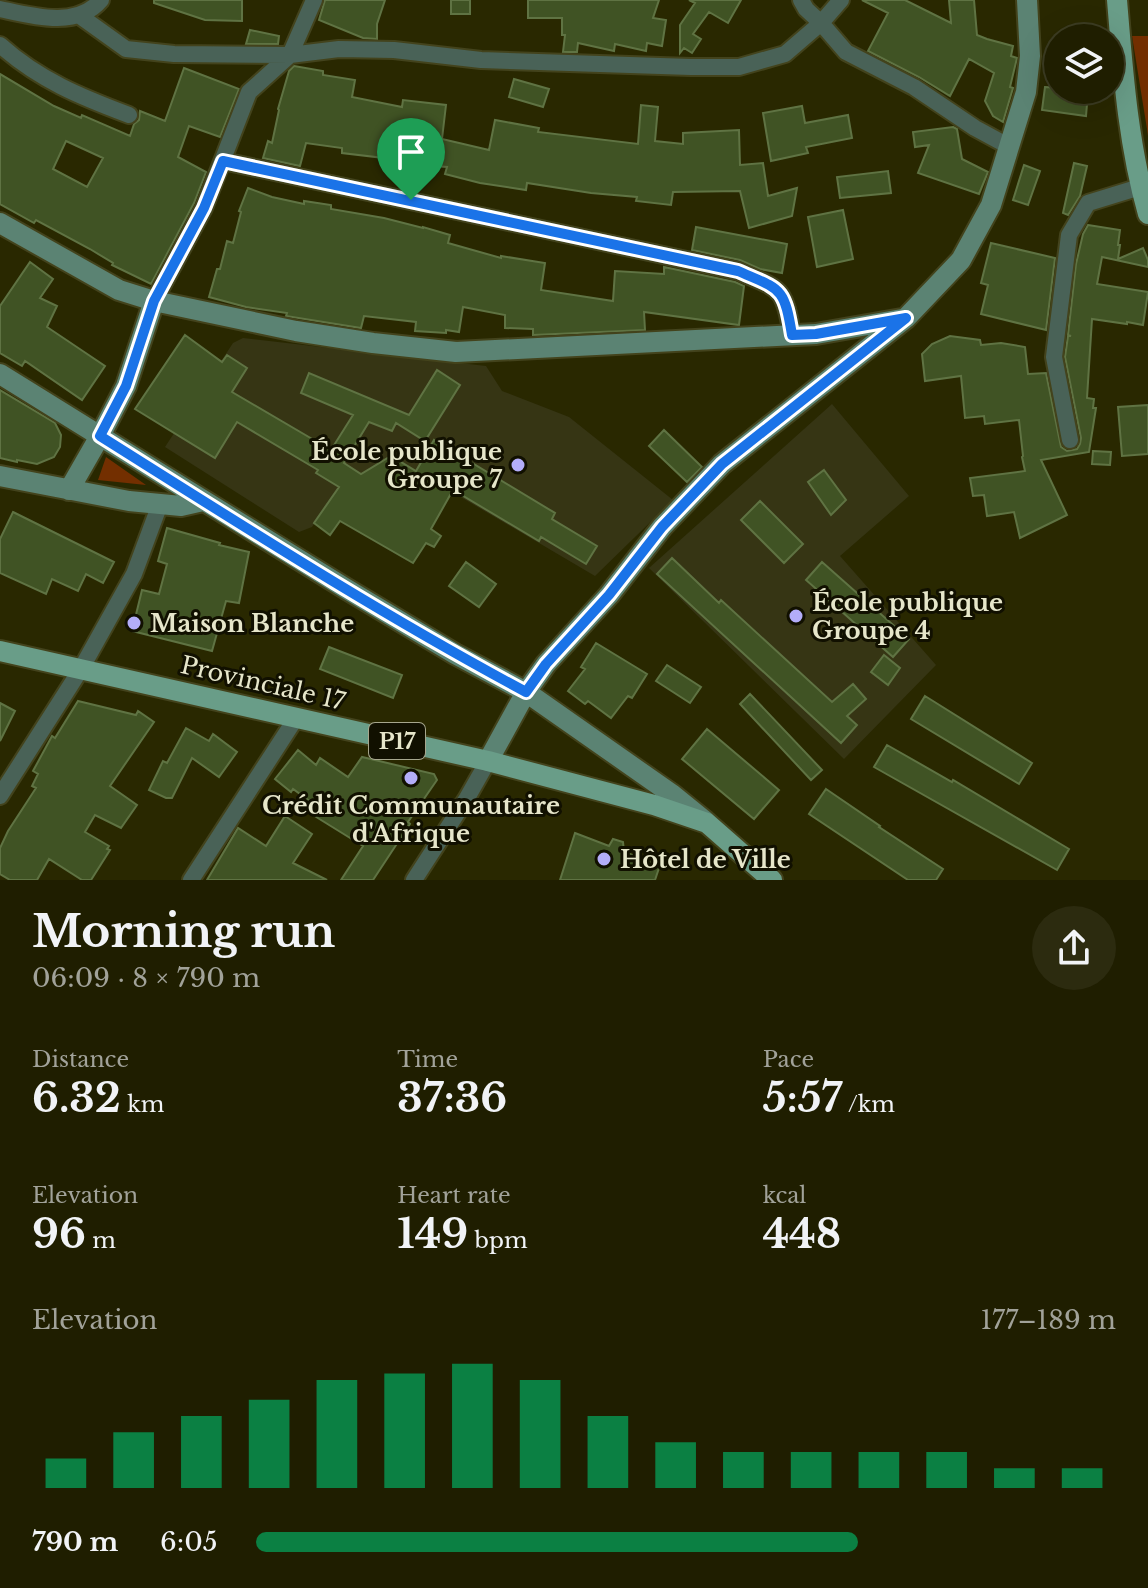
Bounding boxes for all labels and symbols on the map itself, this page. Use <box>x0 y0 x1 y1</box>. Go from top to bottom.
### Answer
pin <box>377 118 445 200</box>
place label: École publique Groupe 7 <box>311 437 503 494</box>
marker: École publique Groupe 7 <box>509 456 527 474</box>
place label: École publique Groupe 4 <box>812 588 1003 645</box>
marker: École publique Groupe 4 <box>787 607 805 625</box>
place label: Maison Blanche <box>150 609 354 638</box>
marker: Maison Blanche <box>125 614 143 632</box>
street label: Provinciale 17 <box>178 650 349 716</box>
road number: P17 <box>369 723 425 759</box>
marker: Crédit Communautaire d'Afrique <box>402 769 420 787</box>
place label: Crédit Communautaire d'Afrique <box>262 791 560 848</box>
place label: Hôtel de Ville <box>620 845 791 874</box>
marker: Hôtel de Ville <box>595 850 613 868</box>

